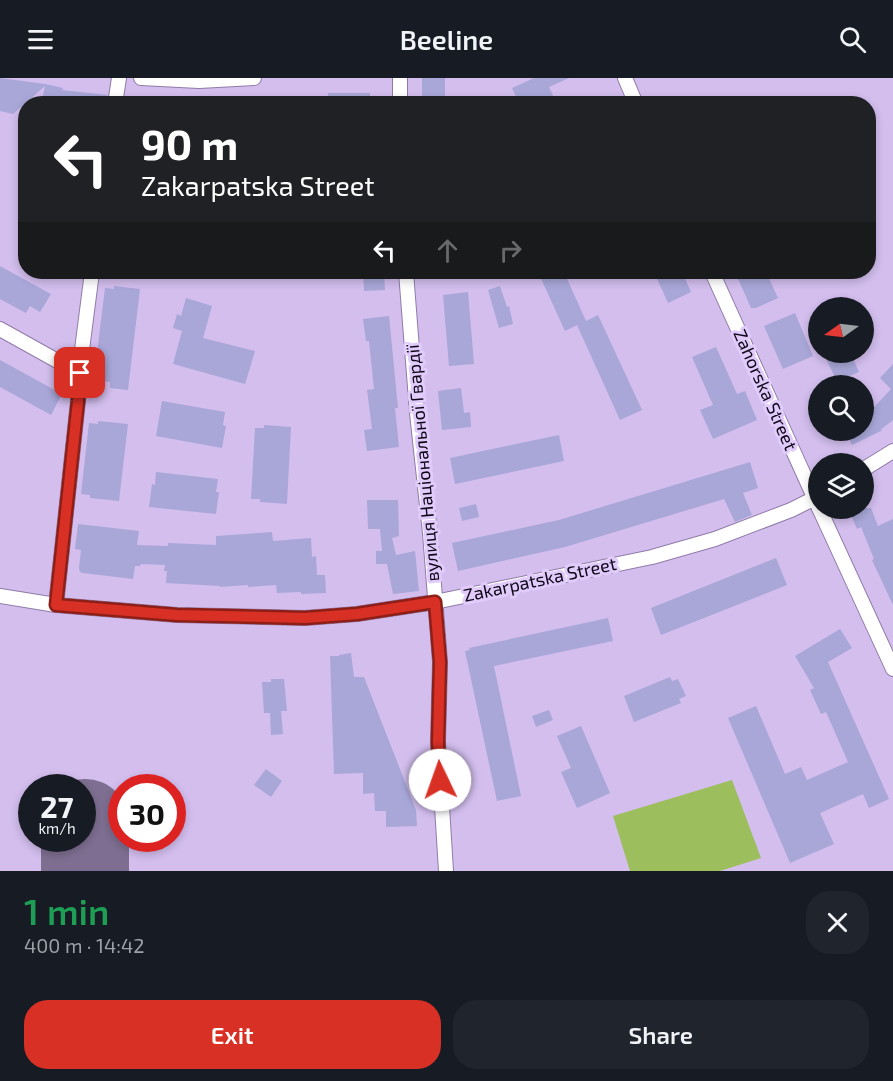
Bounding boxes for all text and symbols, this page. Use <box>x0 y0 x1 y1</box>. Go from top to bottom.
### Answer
icon: menu <box>24 23 57 56</box>
text: Beeline <box>400 23 493 55</box>
icon: search <box>836 23 869 56</box>
text: 90 m <box>141 118 238 168</box>
icon: left <box>42 120 120 198</box>
text: Zakarpatska Street <box>141 169 375 201</box>
icon: left <box>368 234 401 267</box>
icon: ahead <box>431 234 464 267</box>
icon: right <box>494 234 527 267</box>
north arrow <box>808 297 874 363</box>
map controls <box>808 297 874 519</box>
street label: Zahorska Street <box>729 326 802 454</box>
street label: вулиця Національної Гвардії <box>401 343 443 583</box>
pin <box>54 347 105 398</box>
icon: arrive <box>63 356 96 389</box>
button: search <box>808 375 874 441</box>
button: layers <box>808 453 874 519</box>
street label: Zakarpatska Street <box>461 552 618 606</box>
position arrow <box>408 748 472 812</box>
speed limit sign: 30 <box>108 774 186 852</box>
text: 27 <box>40 788 74 824</box>
text: km/h <box>38 819 76 837</box>
text: 1 min <box>24 889 109 932</box>
button: close <box>806 891 869 954</box>
text: 400 m · 14:42 <box>24 933 145 957</box>
button: Exit <box>24 1000 441 1069</box>
button: Share <box>453 1000 869 1069</box>

